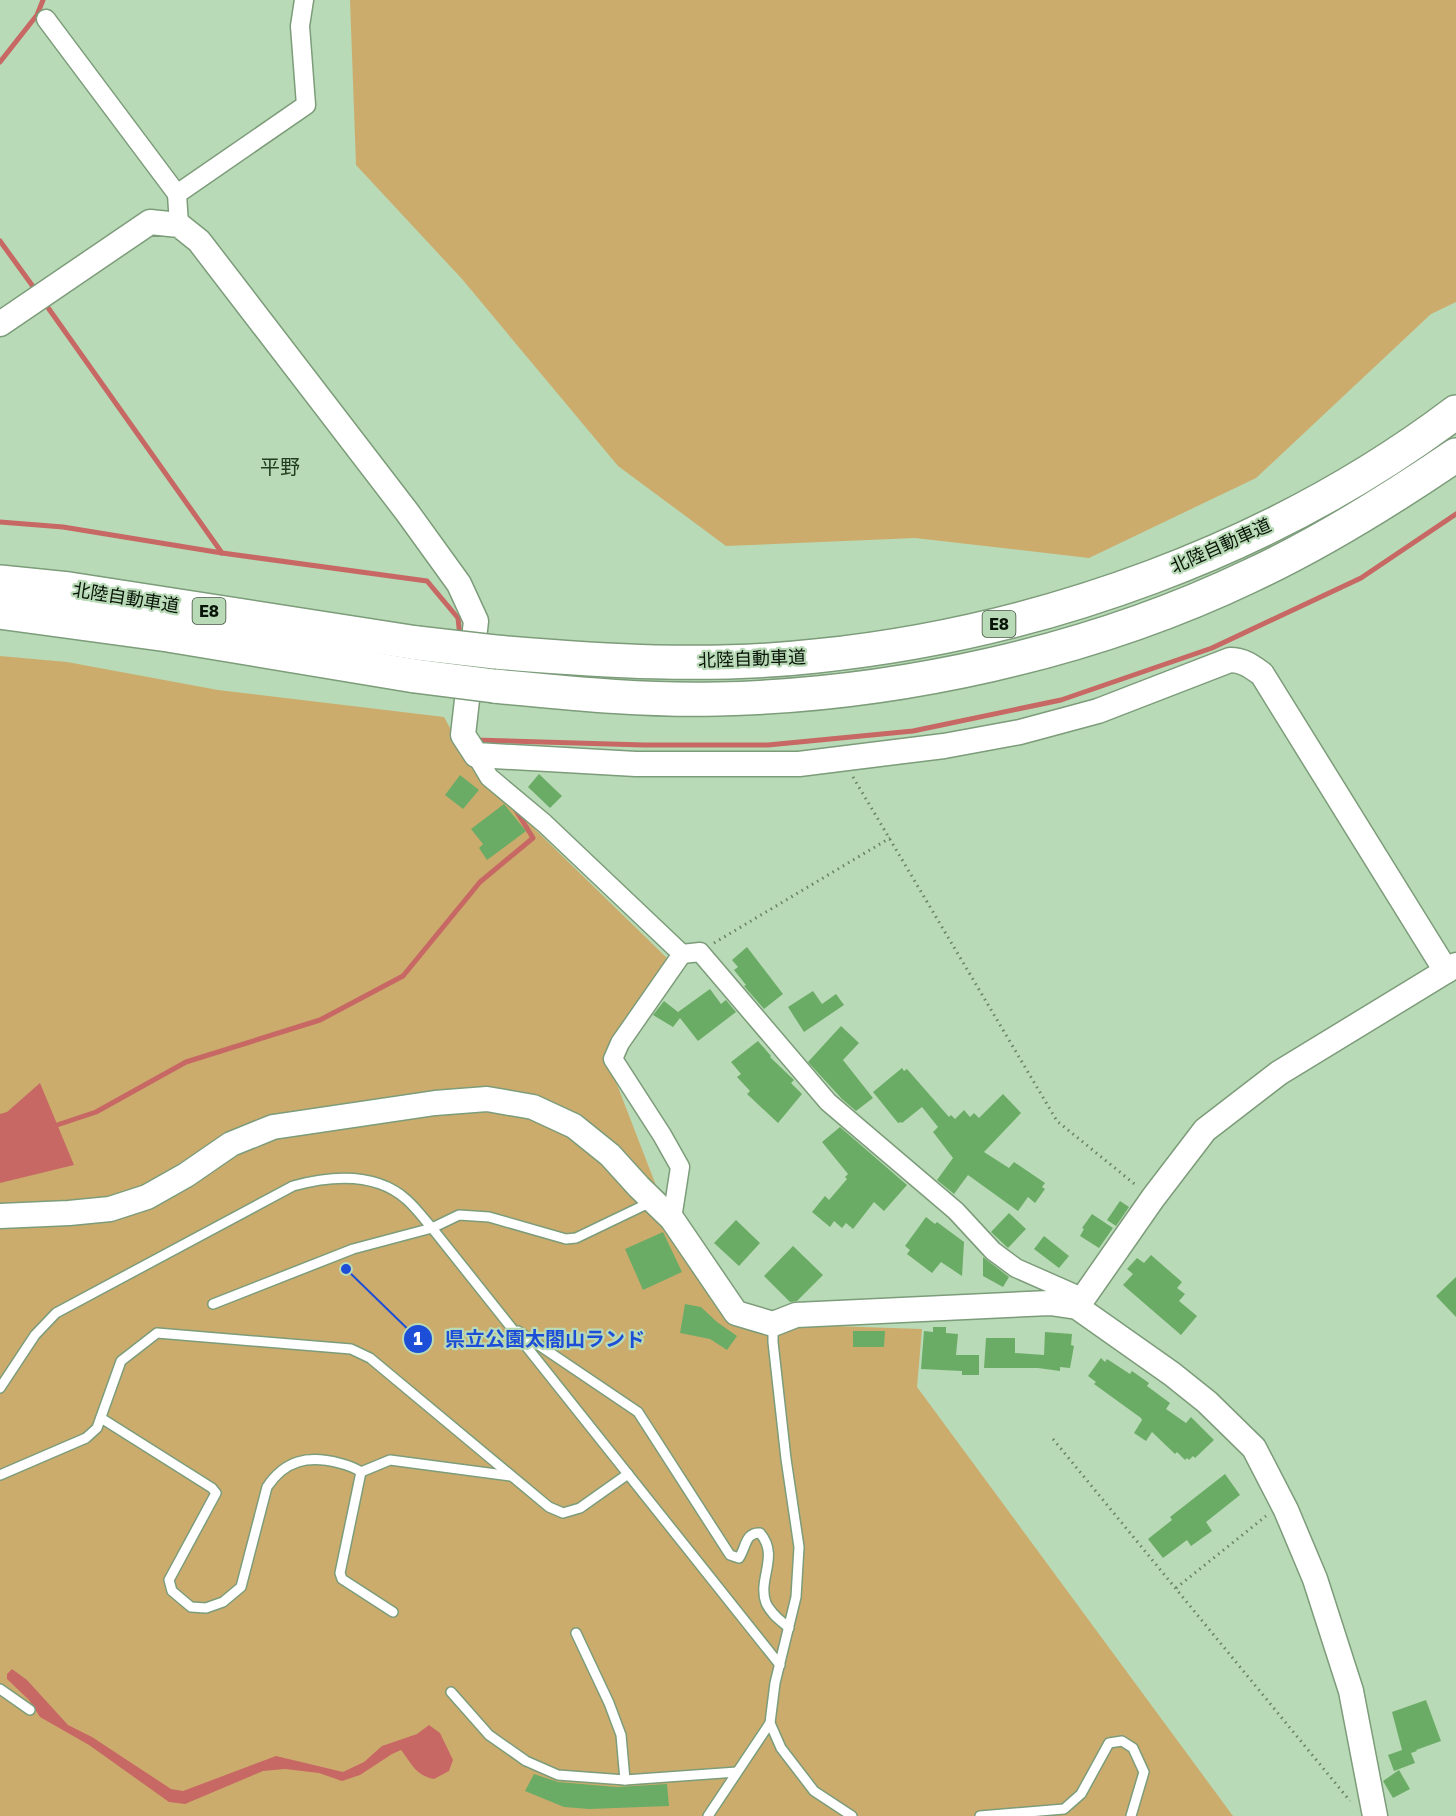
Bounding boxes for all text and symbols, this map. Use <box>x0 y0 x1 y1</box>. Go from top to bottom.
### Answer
district label: 平野 <box>260 454 300 478</box>
street label: 北陸自動車道 <box>1167 513 1274 577</box>
street label: 北陸自動車道 <box>71 578 181 616</box>
road number: E8 <box>192 598 226 624</box>
road number: E8 <box>982 611 1016 637</box>
street label: 北陸自動車道 <box>698 645 806 671</box>
callout: 県立公園太閤山ランド <box>403 1320 657 1358</box>
text: 県立公園太閤山ランド <box>445 1326 645 1350</box>
text: 1 <box>413 1327 423 1349</box>

